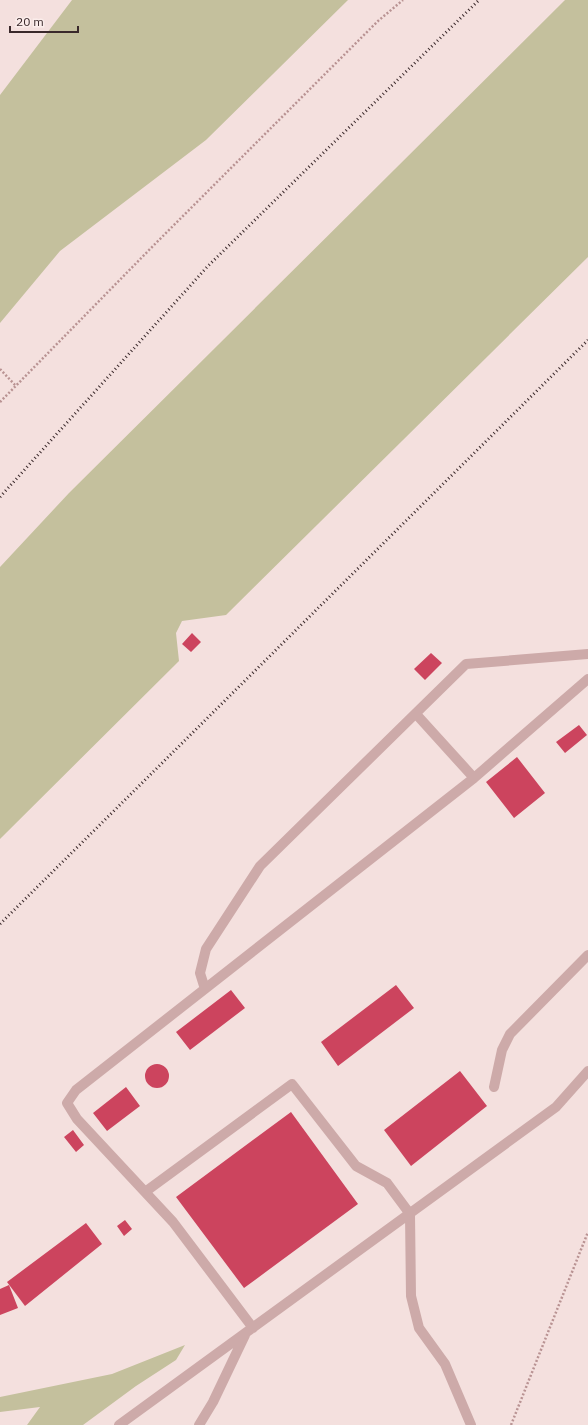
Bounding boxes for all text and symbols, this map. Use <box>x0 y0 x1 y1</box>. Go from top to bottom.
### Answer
scale bar <box>10 8 78 34</box>
text: 20 m <box>16 14 44 29</box>

